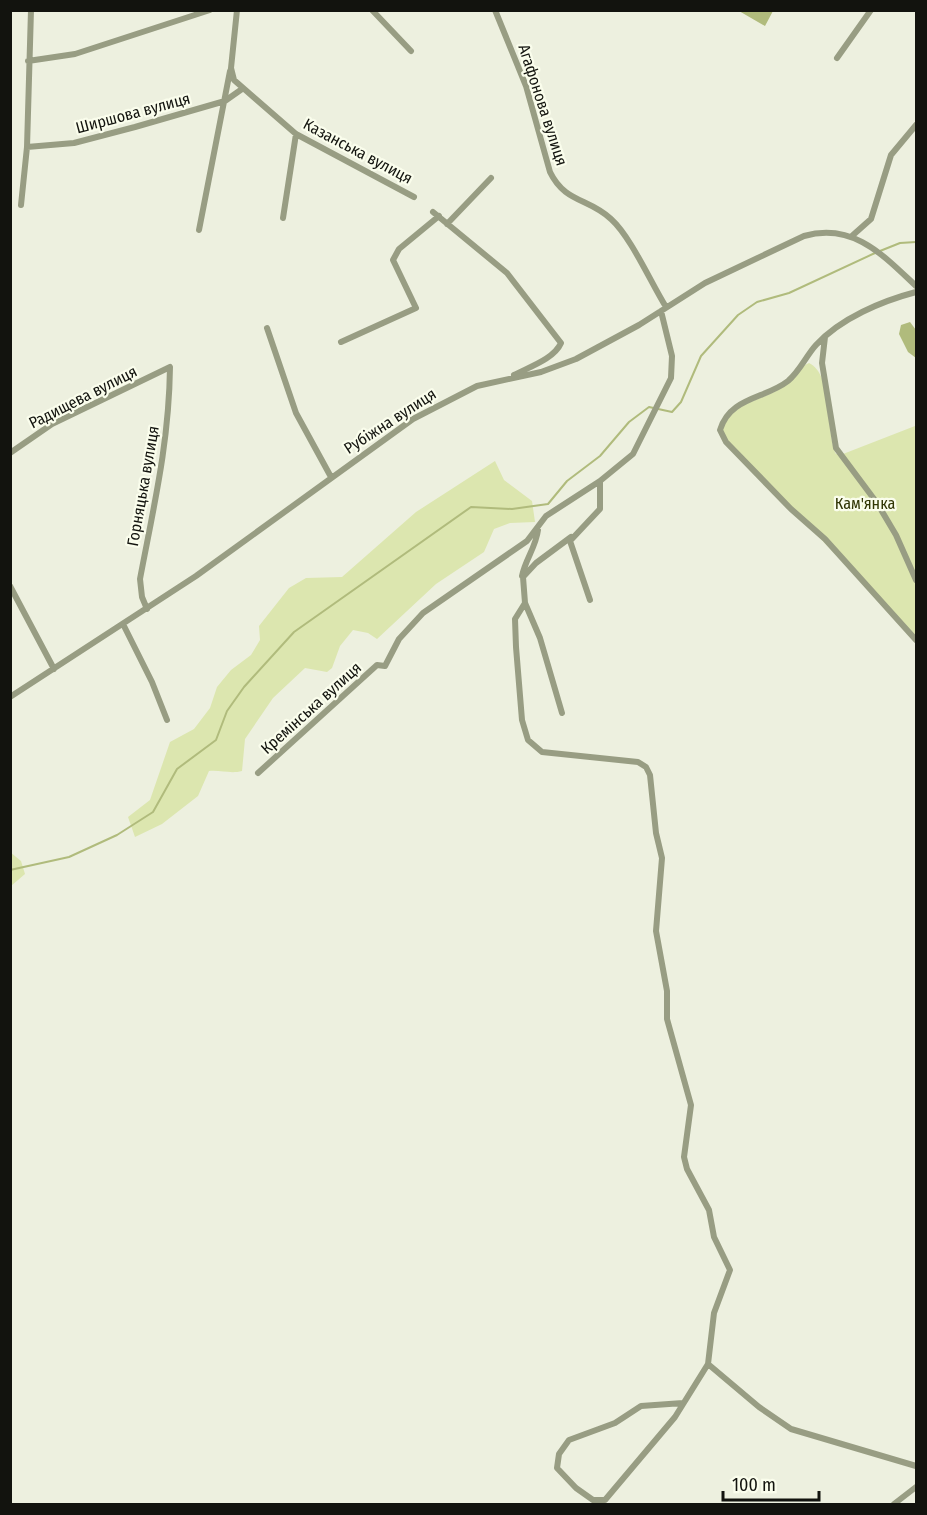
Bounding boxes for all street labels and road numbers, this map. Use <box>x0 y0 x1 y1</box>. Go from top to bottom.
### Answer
street label: Агафонова вулиця <box>514 42 572 168</box>
street label: Ширшова вулиця <box>74 89 192 137</box>
street label: Казанська вулиця <box>300 114 416 188</box>
street label: Радищева вулиця <box>26 362 140 432</box>
street label: Рубіжна вулиця <box>340 384 440 458</box>
street label: Горняцька вулиця <box>123 424 163 548</box>
street label: Кремінська вулиця <box>257 658 365 758</box>

